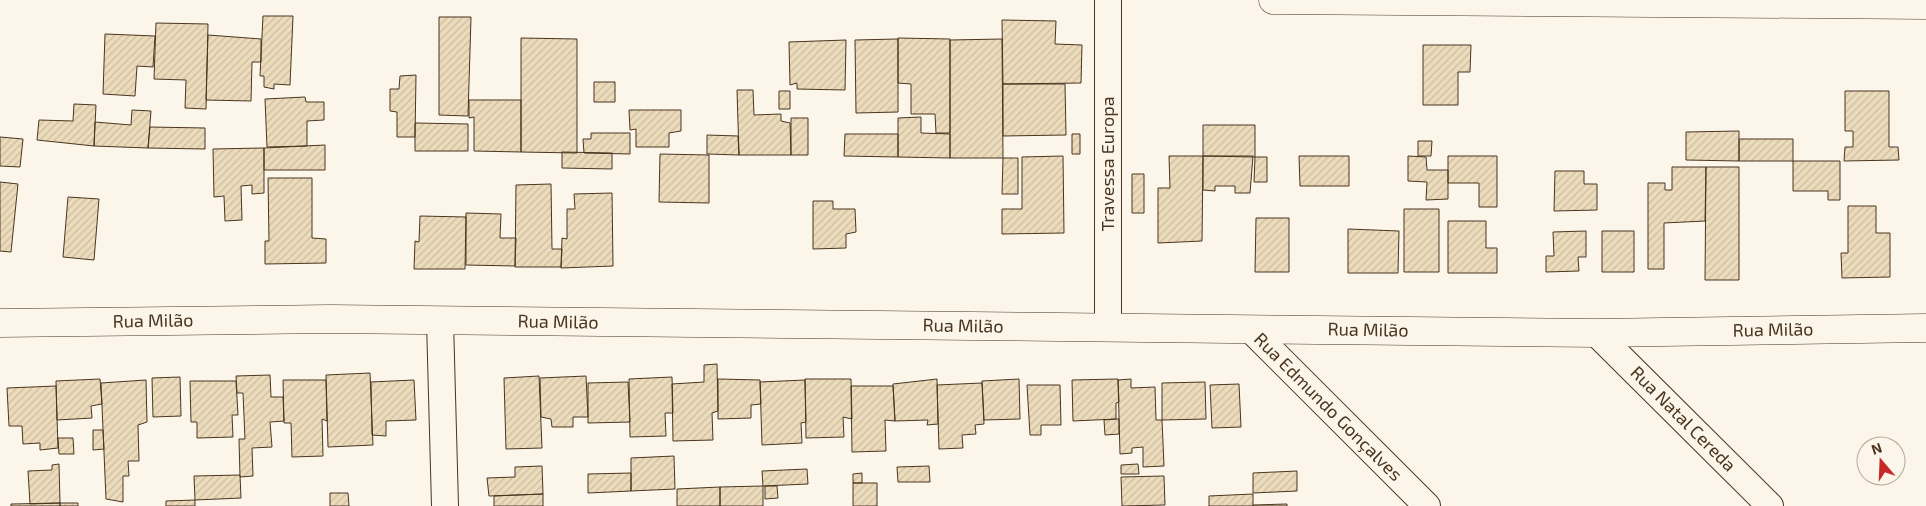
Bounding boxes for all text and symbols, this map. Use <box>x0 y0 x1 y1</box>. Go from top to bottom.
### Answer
street label: Travessa Europa <box>1096 96 1118 232</box>
street label: Rua Milão <box>112 308 194 332</box>
street label: Rua Milão <box>517 309 599 333</box>
street label: Rua Milão <box>922 313 1004 337</box>
street label: Rua Milão <box>1327 317 1409 341</box>
street label: Rua Milão <box>1732 317 1814 341</box>
street label: Rua Edmundo Gonçalves <box>1249 328 1407 486</box>
street label: Rua Natal Cereda <box>1626 361 1741 476</box>
north arrow <box>1856 436 1906 486</box>
text: N <box>1869 439 1884 458</box>

